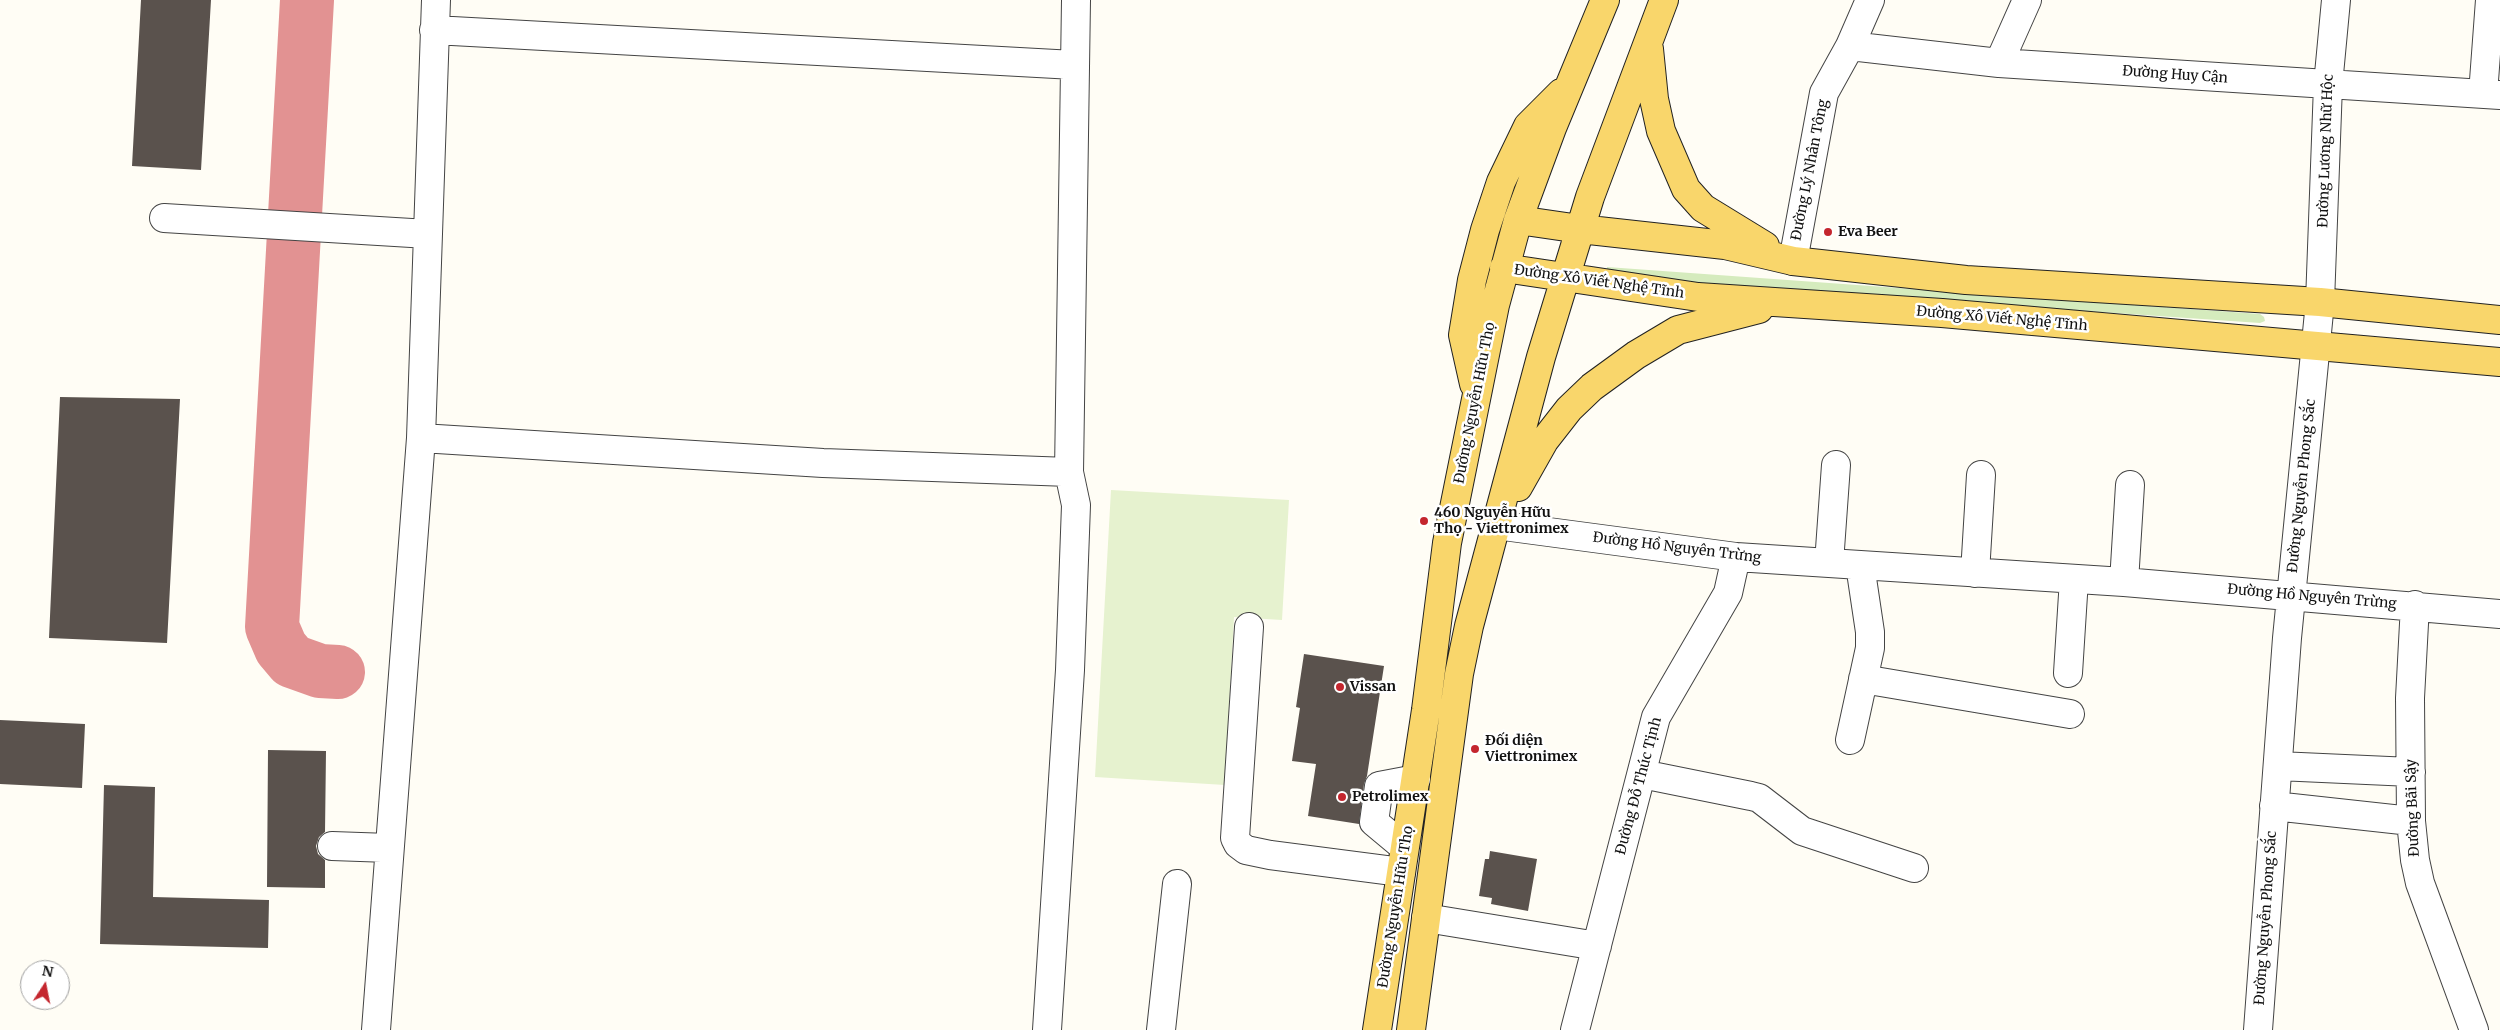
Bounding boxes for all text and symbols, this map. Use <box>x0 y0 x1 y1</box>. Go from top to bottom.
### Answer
street label: Đường Huy Cận <box>2122 63 2228 87</box>
street label: Đường Lương Nhữ Hộc <box>2315 74 2337 228</box>
street label: Đường Lý Nhân Tông <box>1788 98 1832 242</box>
place label: Eva Beer <box>1838 224 1898 240</box>
marker: Eva Beer <box>1822 226 1834 238</box>
street label: Đường Xô Viết Nghệ Tĩnh <box>1513 262 1685 302</box>
street label: Đường Xô Viết Nghệ Tĩnh <box>1916 303 2088 335</box>
street label: Đường Nguyễn Hữu Thọ <box>1451 321 1499 485</box>
street label: Đường Nguyễn Phong Sắc <box>2285 398 2319 574</box>
place label: 460 Nguyễn Hữu Thọ - Viettronimex <box>1434 505 1569 538</box>
marker: 460 Nguyễn Hữu Thọ - Viettronimex <box>1418 515 1430 527</box>
street label: Đường Hồ Nguyên Trừng <box>1592 529 1762 567</box>
street label: Đường Hồ Nguyên Trừng <box>2227 581 2397 613</box>
place label: Vissan <box>1350 679 1396 695</box>
marker: Vissan <box>1334 681 1346 693</box>
street label: Đường Đỗ Thúc Tịnh <box>1613 715 1665 857</box>
place label: Đối diện Viettronimex <box>1485 733 1577 766</box>
marker: Đối diện Viettronimex <box>1469 743 1481 755</box>
street label: Đường Bãi Sậy <box>2403 759 2423 857</box>
place label: Petrolimex <box>1352 789 1428 805</box>
marker: Petrolimex <box>1336 791 1348 803</box>
street label: Đường Nguyễn Hữu Thọ <box>1375 825 1417 989</box>
street label: Đường Nguyễn Phong Sắc <box>2252 830 2280 1006</box>
north arrow <box>20 960 70 1010</box>
text: N <box>41 961 55 981</box>

